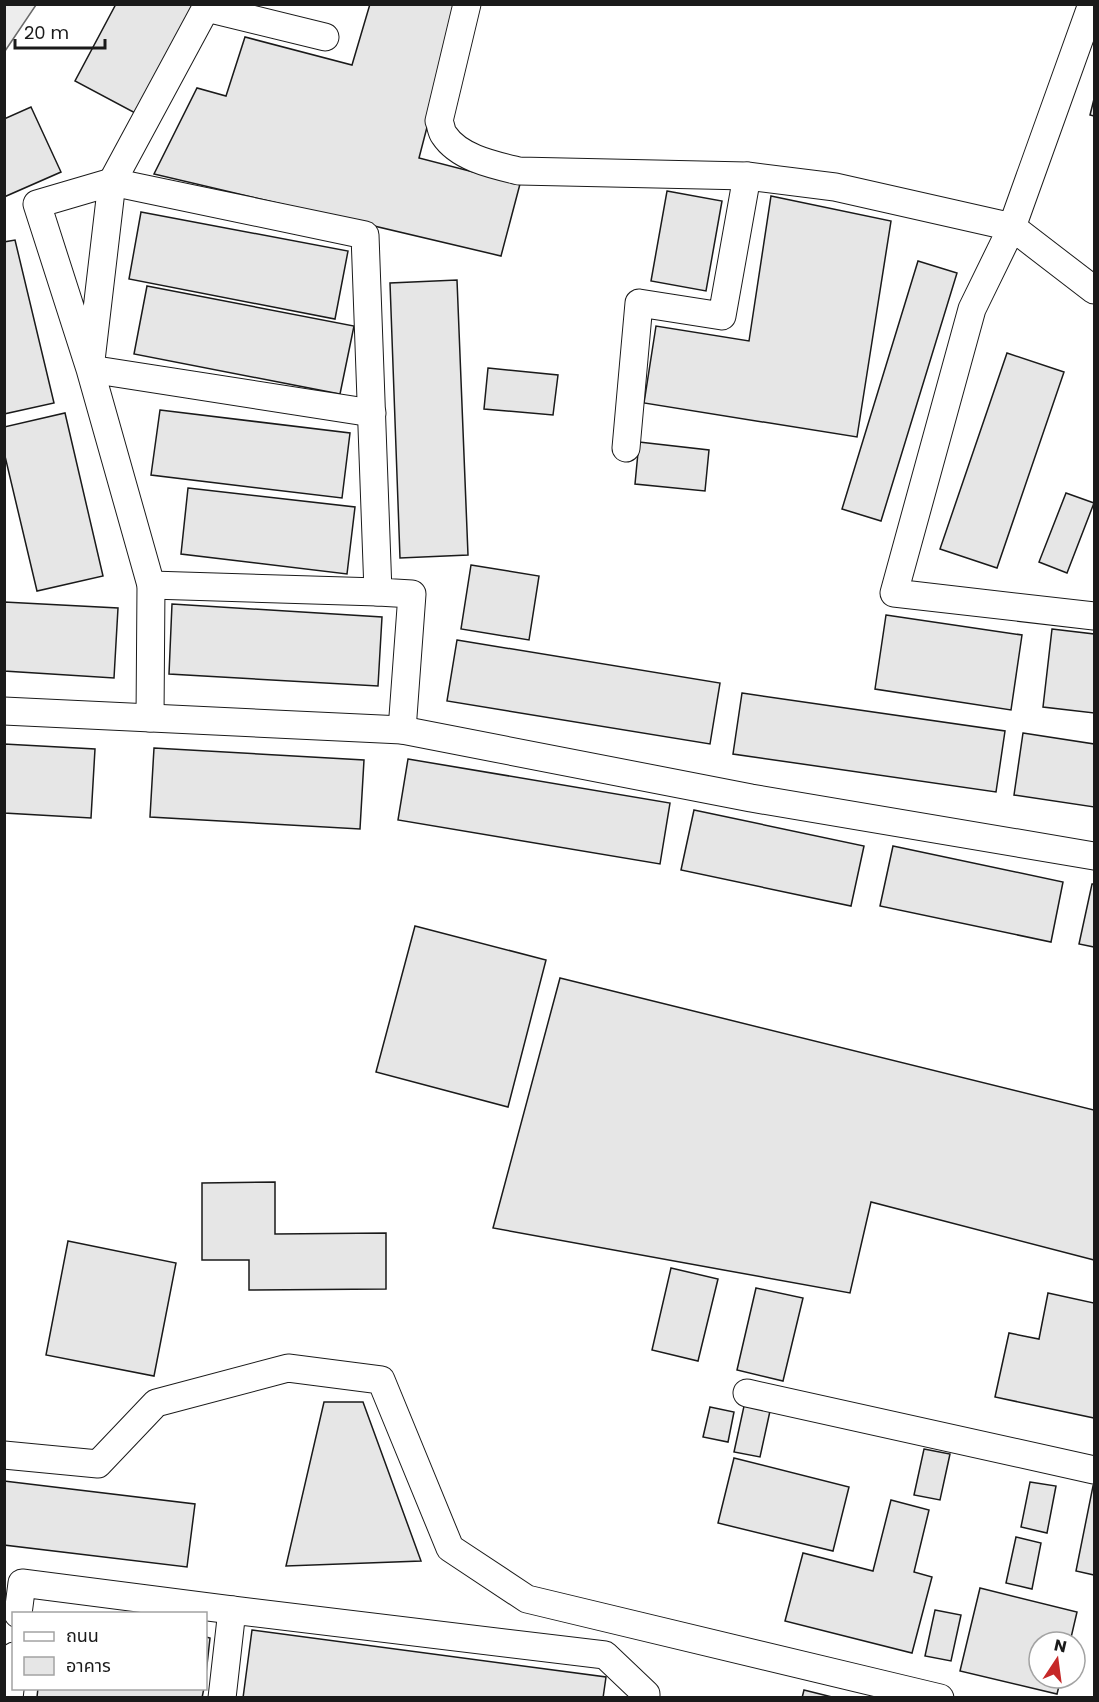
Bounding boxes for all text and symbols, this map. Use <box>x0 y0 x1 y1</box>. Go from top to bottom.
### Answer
scale bar <box>15 12 105 50</box>
text: 20 m <box>24 20 69 45</box>
legend <box>12 1612 207 1690</box>
text: ถนน <box>66 1623 99 1648</box>
north arrow <box>1027 1630 1087 1690</box>
text: N <box>1052 1633 1069 1658</box>
text: อาคาร <box>66 1653 111 1678</box>

